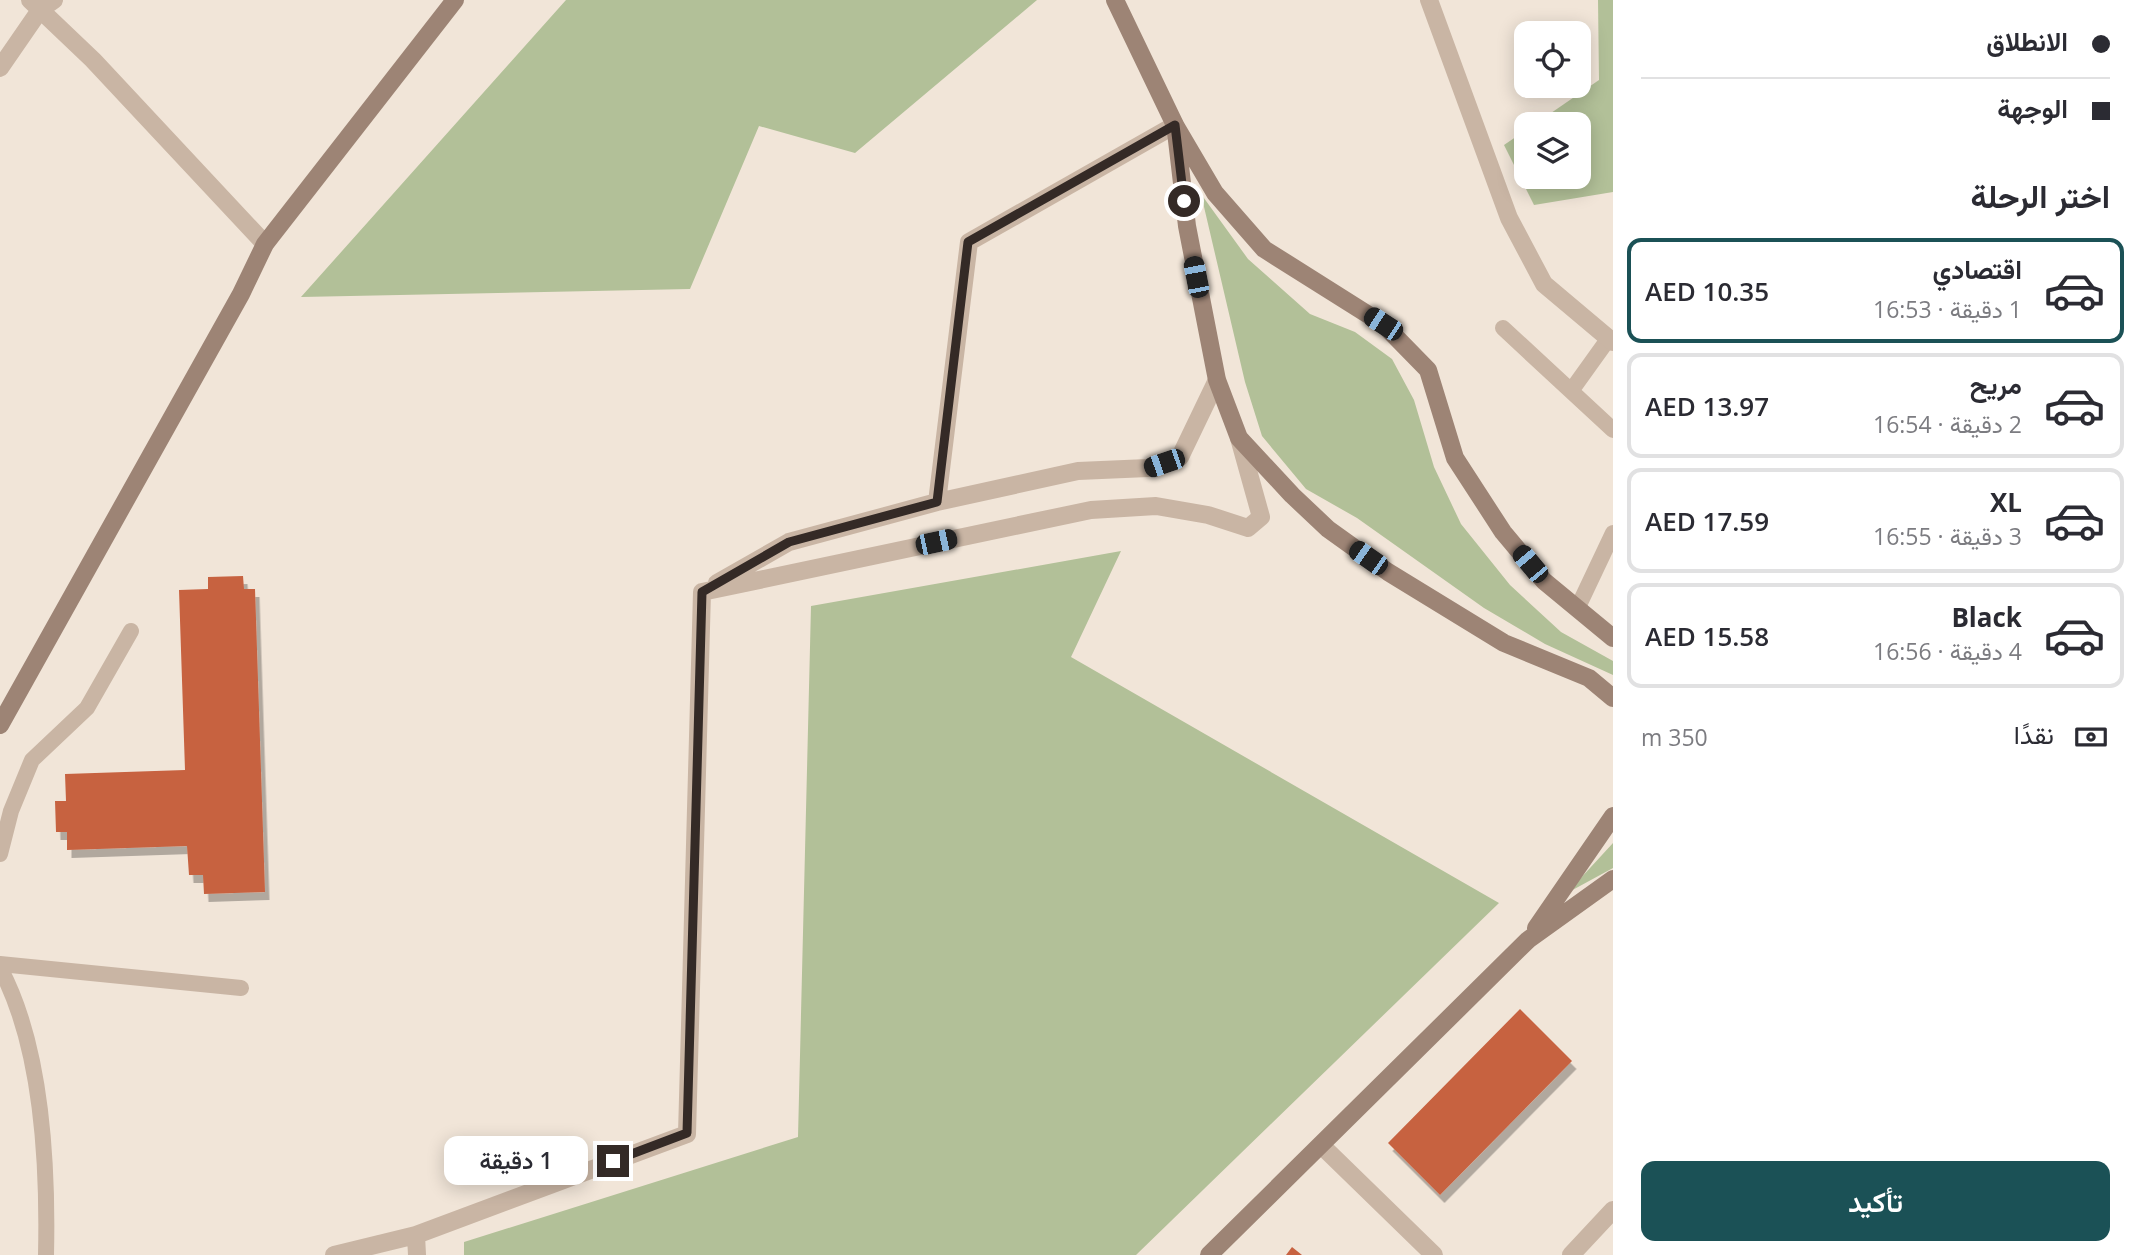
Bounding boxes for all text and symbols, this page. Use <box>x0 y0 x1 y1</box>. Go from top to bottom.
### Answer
map controls <box>1514 21 1591 189</box>
button: locate <box>1514 21 1591 98</box>
text: الانطلاق <box>1986 23 2068 59</box>
text: الوجهة <box>1997 90 2068 126</box>
button: layers <box>1514 112 1591 189</box>
text: اختر الرحلة <box>1970 174 2110 217</box>
route start <box>1168 185 1200 217</box>
text: اقتصادي <box>1933 251 2022 287</box>
car <box>1182 254 1211 300</box>
icon: car <box>2043 259 2106 322</box>
text: AED 10.35 <box>1645 273 1769 309</box>
text: 1 دقيقة · 16:53 <box>1873 293 2022 325</box>
car <box>1360 304 1407 344</box>
text: مريح <box>1970 366 2022 402</box>
icon: car <box>2043 374 2106 437</box>
text: AED 13.97 <box>1645 388 1769 424</box>
text: 2 دقيقة · 16:54 <box>1873 408 2022 440</box>
car <box>1141 446 1188 480</box>
text: XL <box>1990 484 2022 520</box>
icon: car <box>2043 489 2106 552</box>
text: AED 17.59 <box>1645 503 1769 539</box>
text: 3 دقيقة · 16:55 <box>1873 520 2022 552</box>
car <box>914 527 959 557</box>
car <box>1345 537 1392 579</box>
car <box>1509 541 1552 587</box>
text: Black <box>1951 599 2022 635</box>
icon: car <box>2043 604 2106 667</box>
text: AED 15.58 <box>1645 618 1769 654</box>
text: 4 دقيقة · 16:56 <box>1873 635 2022 667</box>
text: نقدًا <box>2014 716 2054 752</box>
icon: cash <box>2072 718 2110 756</box>
text: 350 m <box>1641 721 1708 753</box>
callout: 1 دقيقة <box>445 1136 588 1186</box>
text: 1 دقيقة <box>479 1144 553 1176</box>
route end <box>597 1145 629 1177</box>
button: تأكيد <box>1641 1161 2110 1241</box>

